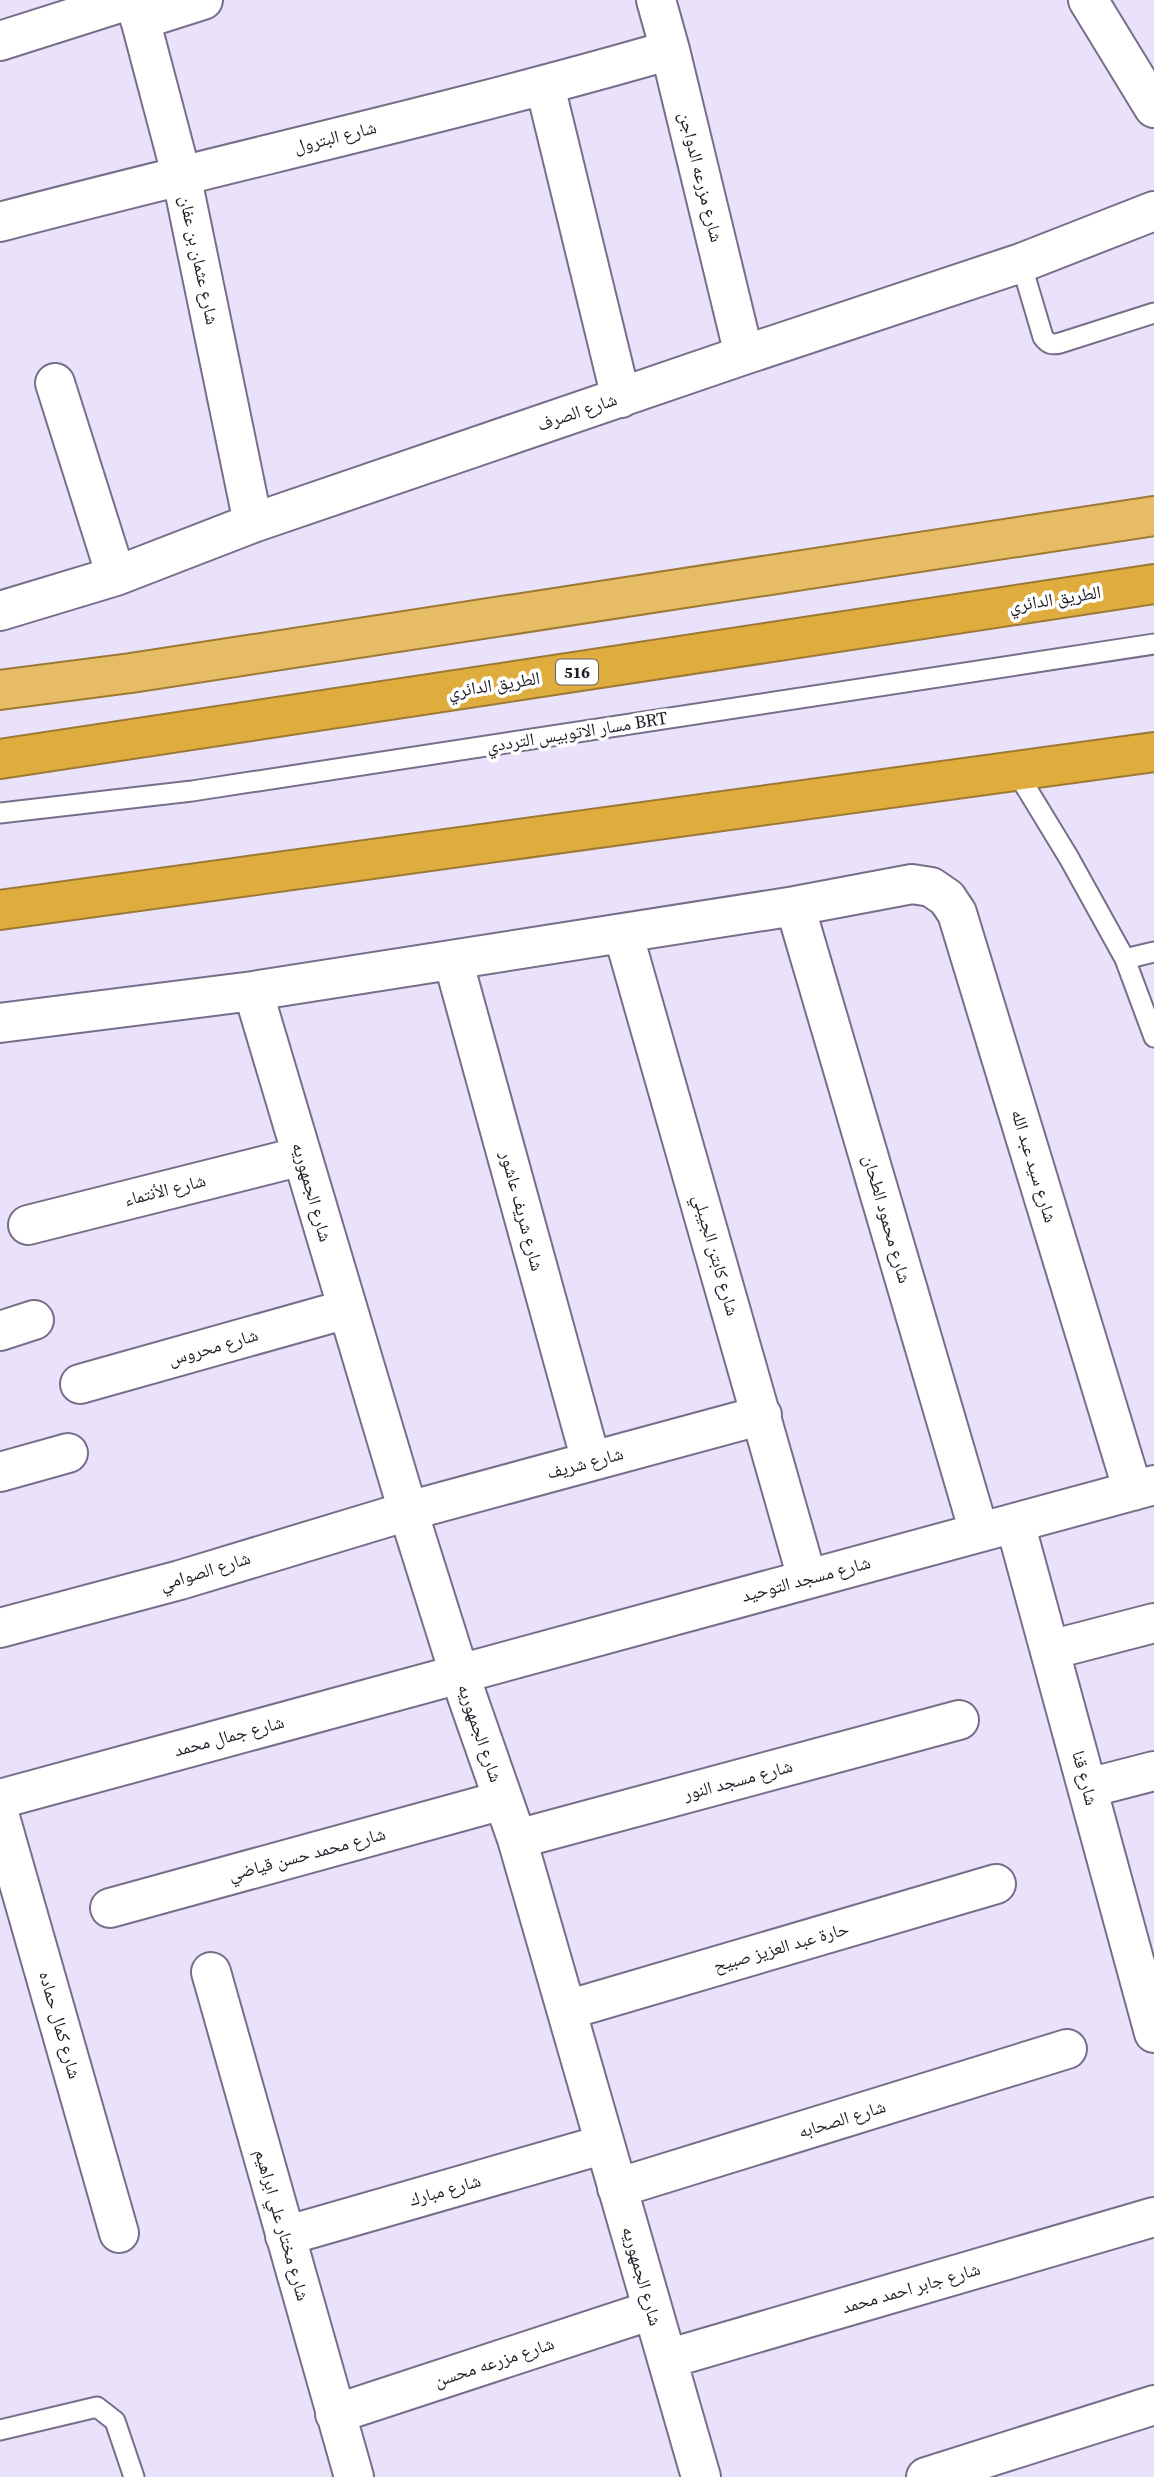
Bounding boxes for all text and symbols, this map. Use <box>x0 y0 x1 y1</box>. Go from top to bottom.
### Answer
street label: شارع مزرعه الدواجن <box>673 109 730 245</box>
street label: شارع البترول <box>291 114 379 159</box>
street label: شارع عثمان بن عفان <box>174 193 225 327</box>
street label: شارع الصرف <box>533 386 620 437</box>
street label: الطريق الدائري <box>1007 579 1103 621</box>
road number: 516 <box>556 660 598 684</box>
street label: الطريق الدائري <box>446 665 542 707</box>
street label: مسار الاتوبيس الترددي BRT <box>485 705 670 761</box>
street label: شارع سيد عبد الله <box>1005 1106 1064 1226</box>
street label: شارع الجمهوريه <box>286 1139 339 1245</box>
street label: شارع شريف عاشور <box>494 1147 551 1274</box>
street label: شارع محمود الطحان <box>857 1152 918 1286</box>
street label: شارع الأنتماء <box>121 1167 208 1212</box>
street label: شارع كابتن الجيبلي <box>685 1191 746 1319</box>
street label: شارع محروس <box>165 1322 261 1371</box>
street label: شارع شريف <box>544 1440 626 1485</box>
street label: شارع الصوامي <box>156 1545 254 1599</box>
street label: شارع مسجد التوحيد <box>739 1549 873 1608</box>
street label: شارع الجمهوريه <box>452 1680 509 1785</box>
street label: شارع جمال محمد <box>171 1709 287 1762</box>
street label: شارع قنا <box>1066 1748 1105 1808</box>
street label: شارع مسجد النور <box>680 1753 795 1806</box>
street label: شارع محمد حسن قياضي <box>225 1820 389 1889</box>
street label: حارة عبد العزيز صبيح <box>710 1915 852 1978</box>
street label: شارع كمال حماده <box>33 1968 88 2082</box>
street label: شارع الصحابه <box>795 2093 889 2144</box>
street label: شارع مختار علي ابراهيم <box>246 2146 316 2304</box>
street label: شارع مبارك <box>406 2167 484 2212</box>
street label: شارع الجمهوريه <box>616 2223 669 2329</box>
street label: شارع جابر احمد محمد <box>839 2256 983 2319</box>
street label: شارع مزرعه محسن <box>431 2330 557 2393</box>

